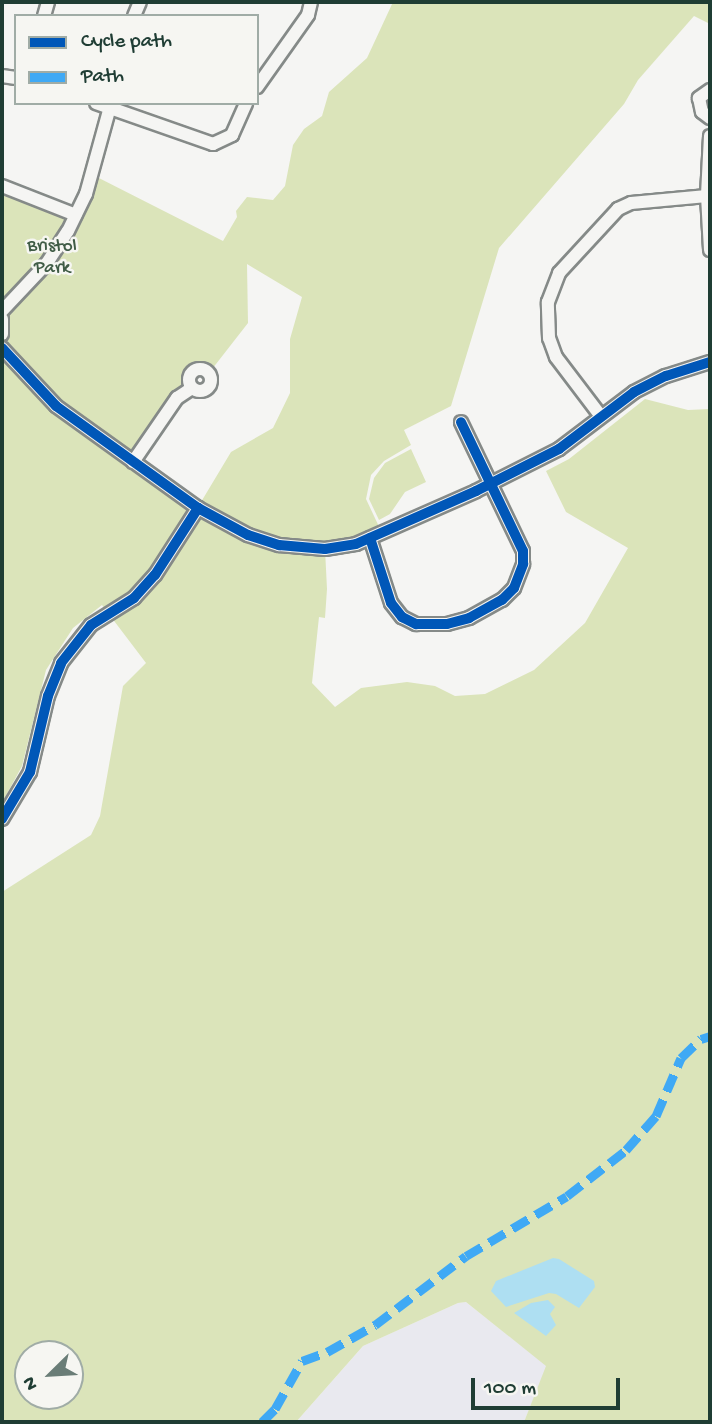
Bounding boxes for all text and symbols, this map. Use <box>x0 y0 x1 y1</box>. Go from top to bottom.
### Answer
legend <box>14 14 259 105</box>
text: Cycle path <box>81 30 172 55</box>
text: Path <box>81 65 124 90</box>
park label: Bristol Park <box>27 236 77 280</box>
north arrow <box>14 1340 84 1410</box>
scale bar <box>474 1364 623 1408</box>
text: N <box>18 1373 44 1393</box>
text: 100 m <box>484 1377 536 1402</box>

